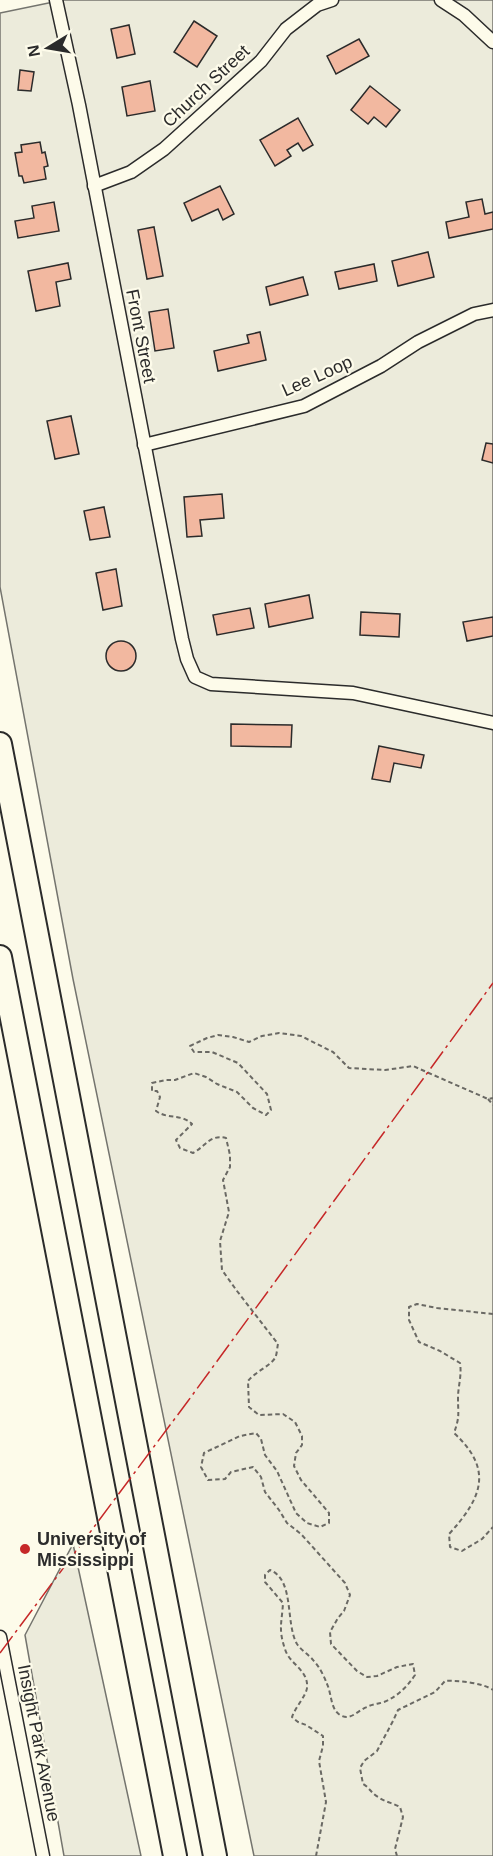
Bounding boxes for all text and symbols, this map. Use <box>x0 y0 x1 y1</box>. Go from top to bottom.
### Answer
north arrow <box>18 18 78 78</box>
street label: Church Street <box>159 41 253 131</box>
text: N <box>24 43 43 58</box>
street label: Front Street <box>122 287 160 385</box>
street label: Lee Loop <box>279 352 355 400</box>
place label: University of Mississippi <box>37 1529 147 1570</box>
marker: University of Mississippi <box>18 1542 32 1556</box>
street label: Insight Park Avenue <box>14 1663 64 1823</box>

